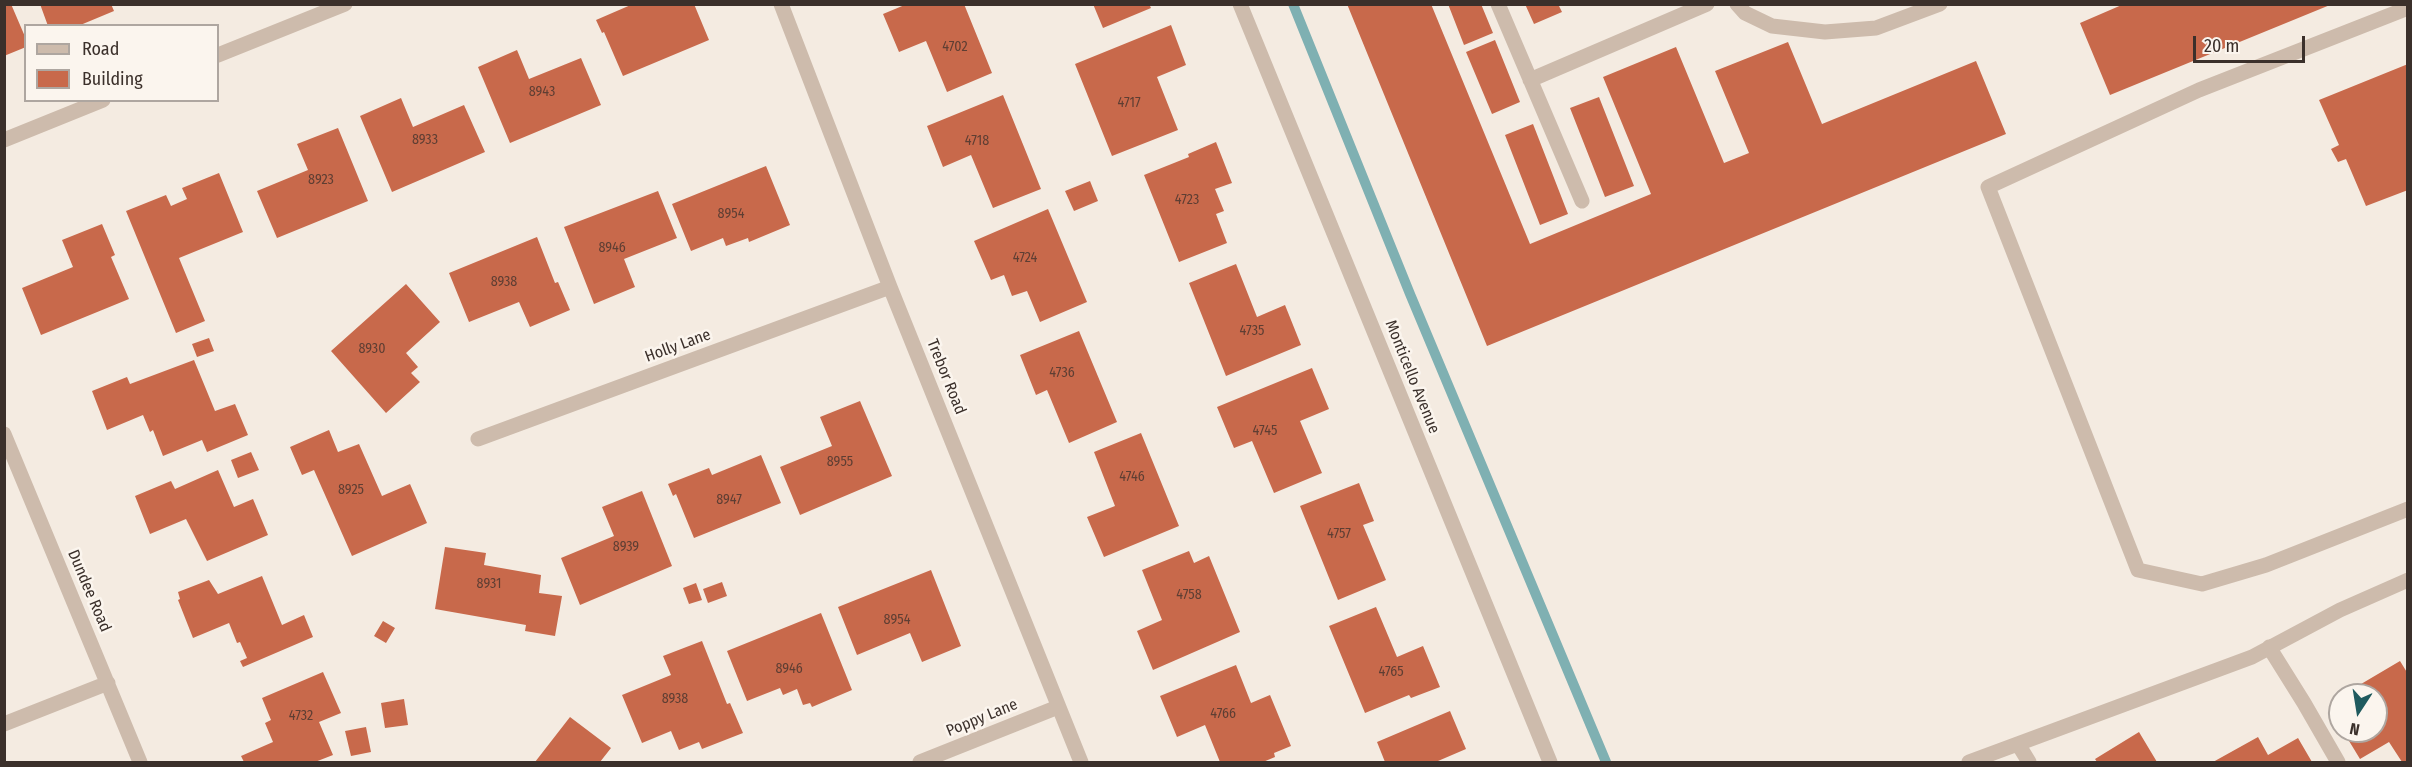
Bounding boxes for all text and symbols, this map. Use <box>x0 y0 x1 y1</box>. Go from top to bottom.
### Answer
legend <box>24 24 219 102</box>
scale bar <box>2196 24 2308 62</box>
text: 20 m <box>2204 35 2239 57</box>
text: Road <box>82 38 119 60</box>
house number: 4702 <box>942 39 968 55</box>
text: Building <box>82 68 143 90</box>
house number: 8943 <box>529 84 555 100</box>
house number: 4717 <box>1117 95 1141 111</box>
house number: 8933 <box>412 132 438 148</box>
house number: 4718 <box>965 133 989 149</box>
house number: 8923 <box>308 172 334 188</box>
house number: 4723 <box>1175 192 1199 208</box>
house number: 8954 <box>718 206 744 222</box>
house number: 8946 <box>598 240 626 256</box>
house number: 4724 <box>1013 250 1037 266</box>
house number: 8938 <box>491 274 517 290</box>
street label: Monticello Avenue <box>1381 318 1443 436</box>
house number: 4735 <box>1240 323 1264 339</box>
street label: Holly Lane <box>643 325 713 367</box>
street label: Trebor Road <box>922 337 970 417</box>
house number: 8930 <box>359 341 385 357</box>
house number: 4736 <box>1049 365 1075 381</box>
house number: 4745 <box>1253 423 1277 439</box>
house number: 8955 <box>827 454 853 470</box>
house number: 4746 <box>1119 469 1145 485</box>
house number: 8925 <box>338 482 364 498</box>
house number: 8947 <box>716 492 742 508</box>
house number: 4757 <box>1327 526 1351 542</box>
house number: 8939 <box>613 539 639 555</box>
street label: Dundee Road <box>63 547 115 635</box>
house number: 8931 <box>477 576 501 592</box>
house number: 4758 <box>1176 587 1202 603</box>
house number: 8954 <box>884 612 910 628</box>
house number: 8946 <box>775 661 803 677</box>
house number: 4765 <box>1378 664 1404 680</box>
north arrow <box>2328 683 2388 743</box>
house number: 8938 <box>662 691 688 707</box>
street label: Poppy Lane <box>943 695 1021 741</box>
house number: 4766 <box>1210 706 1236 722</box>
house number: 4732 <box>289 708 313 724</box>
text: N <box>2348 719 2361 739</box>

